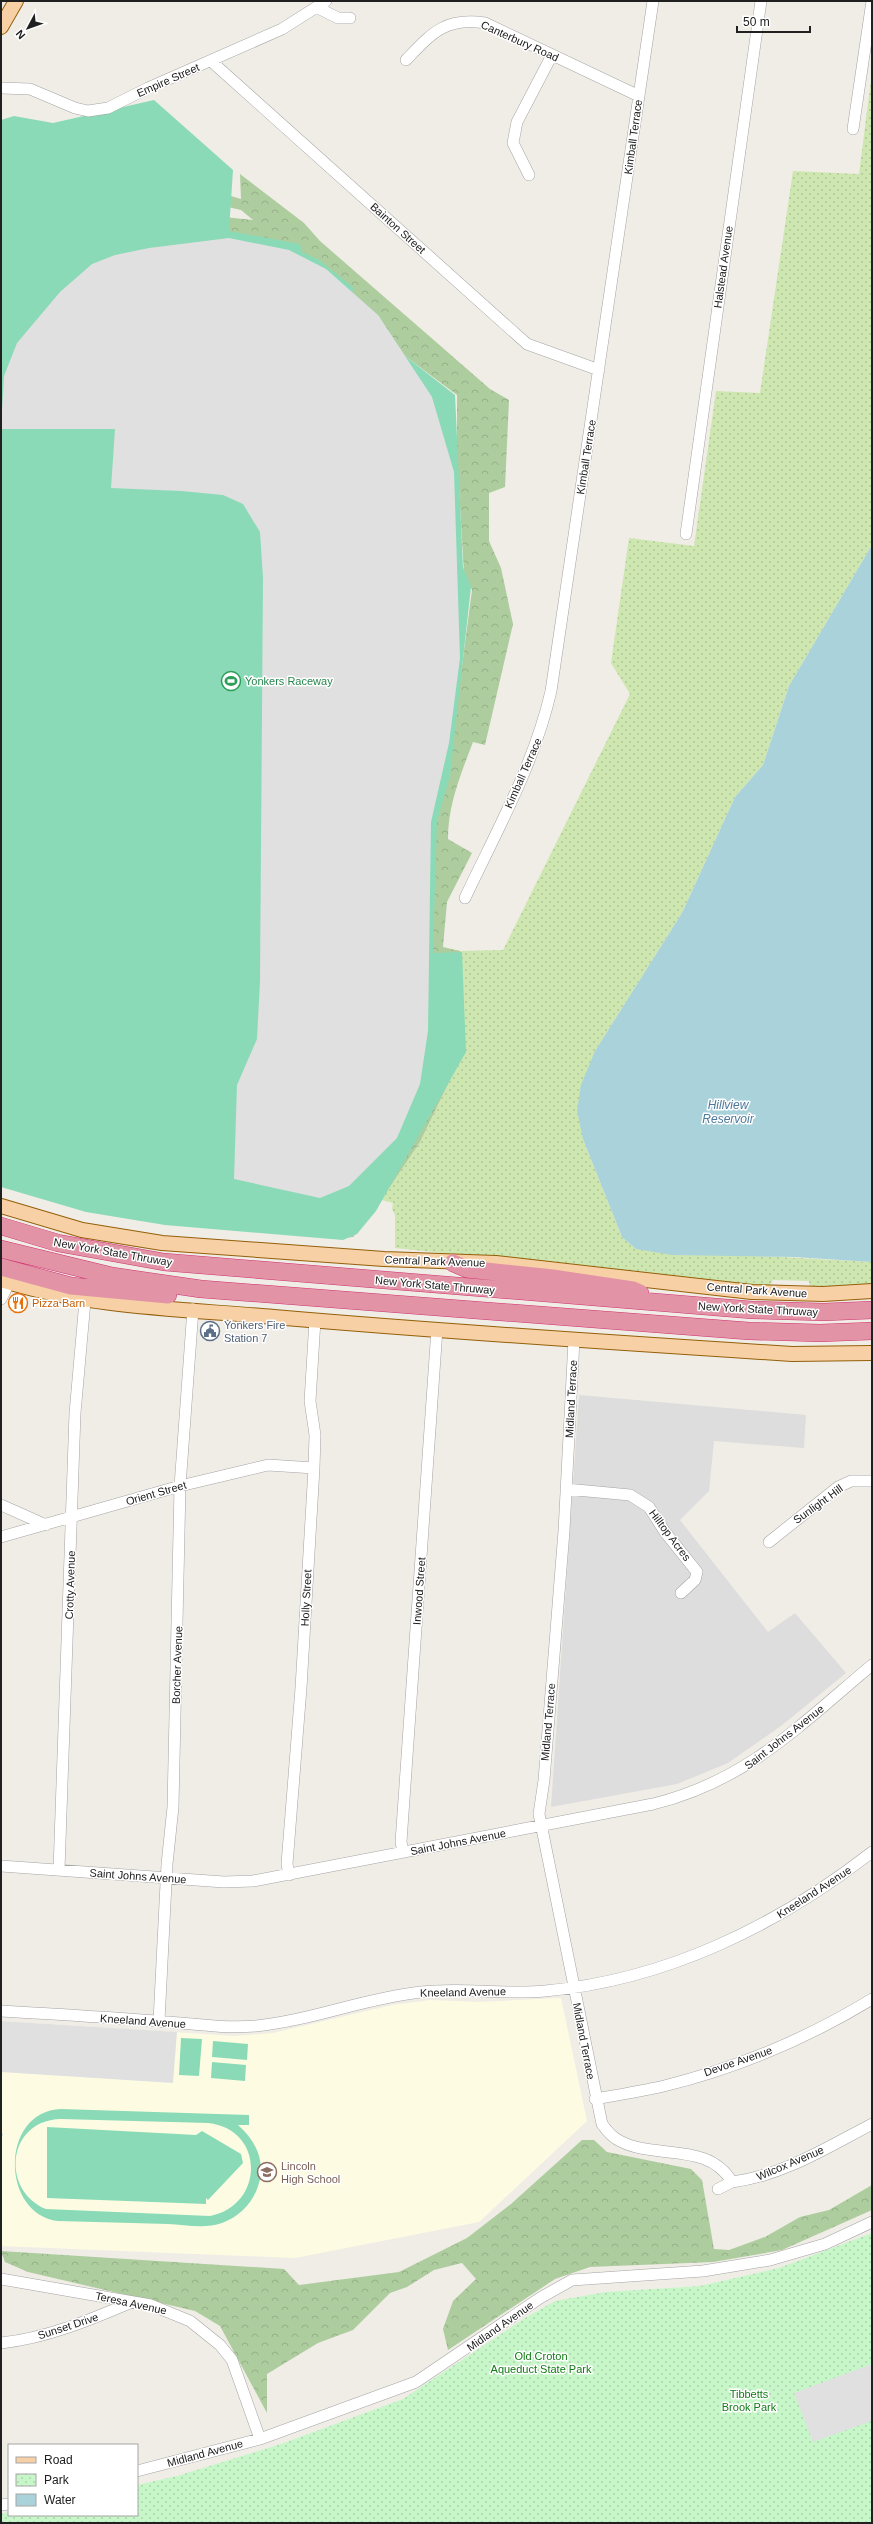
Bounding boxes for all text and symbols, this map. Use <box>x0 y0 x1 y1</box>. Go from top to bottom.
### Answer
north arrow <box>8 8 48 48</box>
scale bar <box>737 8 810 34</box>
text: 50 m <box>743 15 770 29</box>
street label: Canterbury Road <box>479 18 561 64</box>
text: N <box>13 28 28 41</box>
street label: Empire Street <box>135 61 201 99</box>
street label: Kimball Terrace <box>622 99 644 175</box>
street label: Bainton Street <box>368 200 428 256</box>
street label: Halstead Avenue <box>711 225 735 309</box>
street label: Kimball Terrace <box>574 419 598 495</box>
sports icon: Yonkers Raceway <box>220 670 242 692</box>
place label: Yonkers Raceway <box>245 675 333 687</box>
street label: Kimball Terrace <box>502 736 544 810</box>
water label: Hillview Reservoir <box>702 1098 755 1126</box>
street label: New York State Thruway <box>53 1236 174 1268</box>
street label: Central Park Avenue <box>384 1253 486 1269</box>
street label: New York State Thruway <box>375 1274 496 1296</box>
street label: Central Park Avenue <box>706 1281 808 1299</box>
restaurant icon: Pizza Barn <box>7 1292 29 1314</box>
place label: Pizza Barn <box>32 1297 85 1309</box>
street label: New York State Thruway <box>698 1300 819 1318</box>
place label: Yonkers Fire Station 7 <box>224 1319 285 1344</box>
public building icon: Yonkers Fire Station 7 <box>199 1320 221 1342</box>
street label: Midland Terrace <box>563 1360 579 1438</box>
street label: Orient Street <box>124 1479 188 1507</box>
street label: Sunlight Hill <box>791 1482 845 1526</box>
street label: Hilltop Acres <box>647 1507 693 1563</box>
street label: Crotty Avenue <box>63 1550 77 1620</box>
street label: Inwood Street <box>411 1557 427 1625</box>
street label: Holly Street <box>299 1569 313 1627</box>
street label: Borcher Avenue <box>170 1626 184 1704</box>
street label: Midland Terrace <box>539 1683 557 1761</box>
street label: Saint Johns Avenue <box>742 1702 826 1772</box>
street label: Saint Johns Avenue <box>409 1827 507 1857</box>
street label: Kneeland Avenue <box>775 1864 853 1920</box>
street label: Saint Johns Avenue <box>89 1867 187 1885</box>
street label: Kneeland Avenue <box>420 1985 506 1999</box>
street label: Midland Terrace <box>571 2002 597 2080</box>
street label: Kneeland Avenue <box>100 2012 186 2030</box>
street label: Devoe Avenue <box>702 2044 774 2078</box>
street label: Wilcox Avenue <box>755 2143 825 2183</box>
place label: Lincoln High School <box>281 2160 340 2185</box>
school or university icon: Lincoln High School <box>256 2161 278 2183</box>
street label: Teresa Avenue <box>94 2290 168 2316</box>
street label: Midland Avenue <box>465 2299 535 2353</box>
street label: Sunset Drive <box>36 2311 100 2341</box>
park label: Old Croton Aqueduct State Park <box>491 2350 592 2375</box>
park label: Tibbetts Brook Park <box>722 2388 777 2413</box>
street label: Midland Avenue <box>166 2437 244 2469</box>
legend <box>8 2444 138 2516</box>
text: Road <box>44 2453 73 2467</box>
text: Park <box>44 2473 70 2487</box>
text: Water <box>44 2493 76 2507</box>

